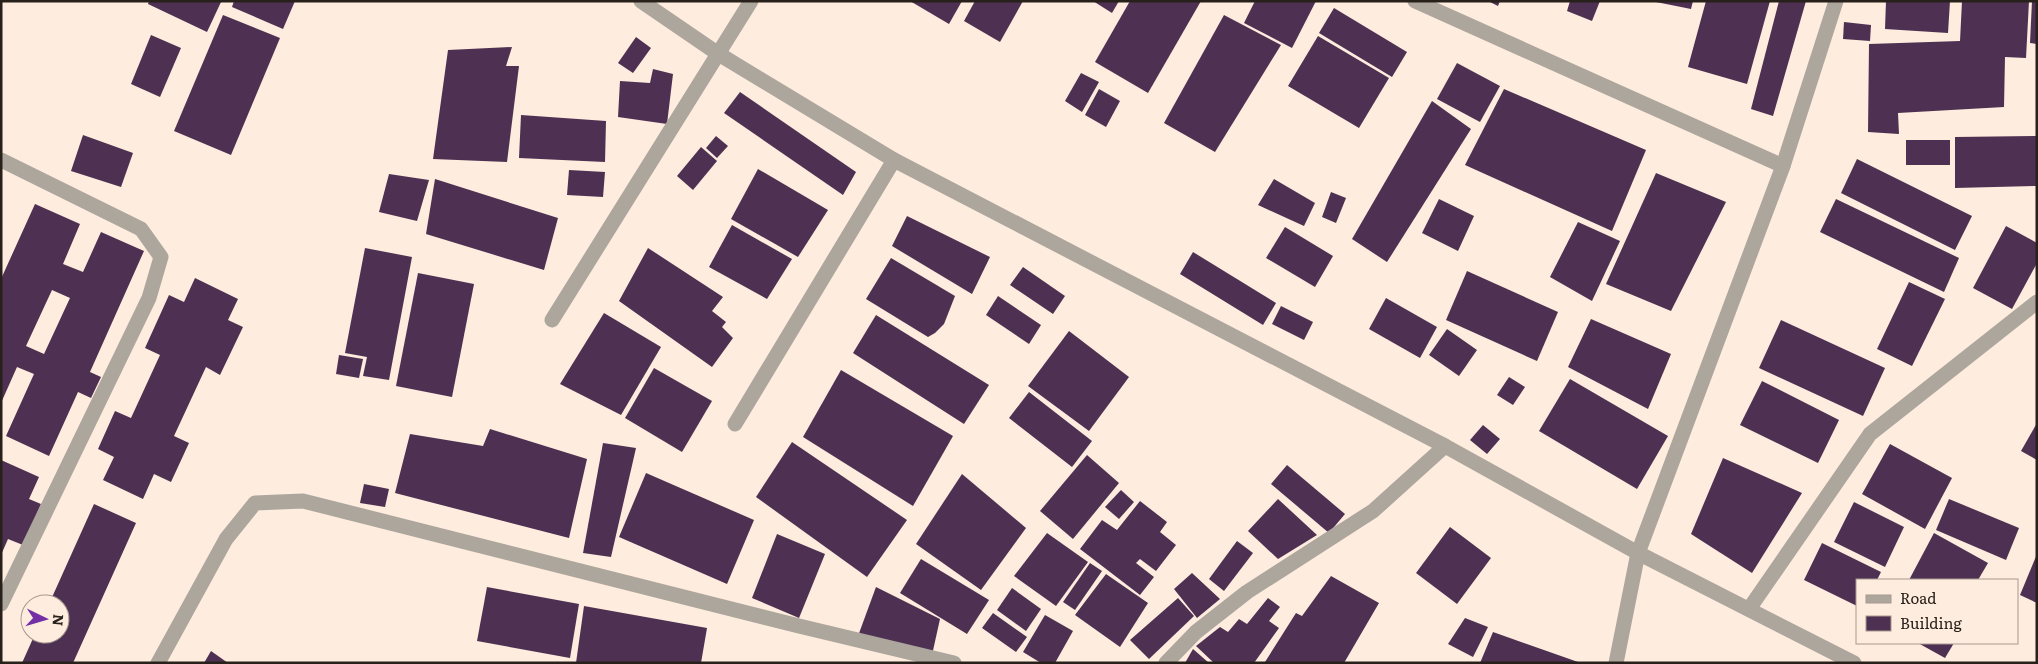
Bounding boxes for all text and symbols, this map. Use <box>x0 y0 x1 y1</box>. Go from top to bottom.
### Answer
legend <box>1856 579 2018 644</box>
text: Road <box>1900 586 1936 609</box>
north arrow <box>20 594 70 644</box>
text: Building <box>1900 611 1962 634</box>
text: N <box>48 613 69 627</box>

